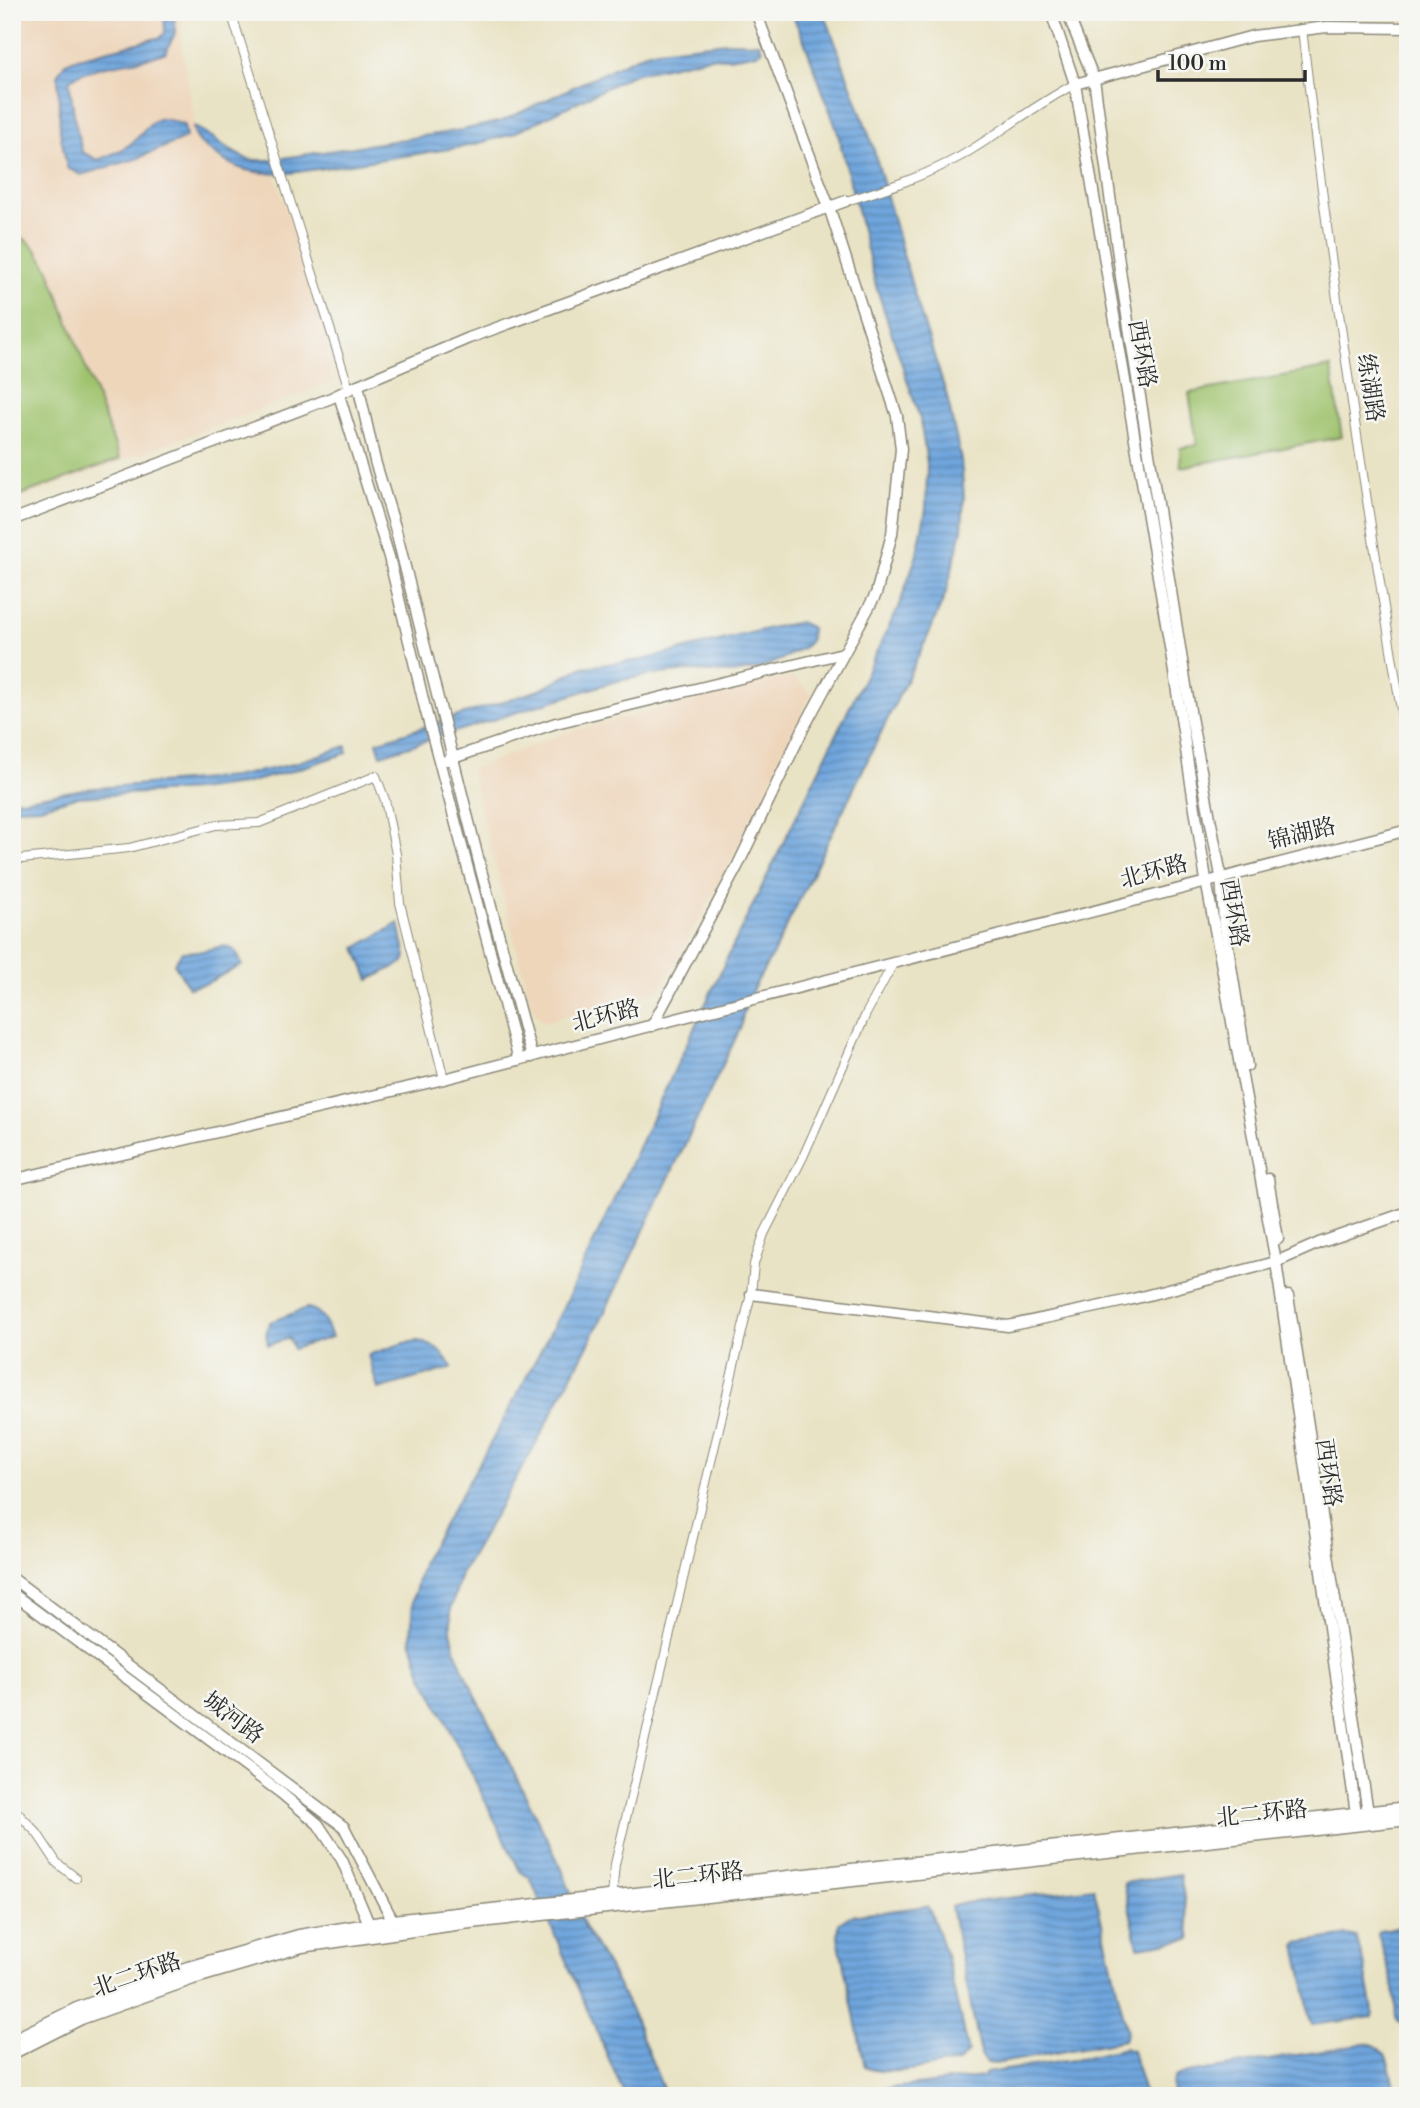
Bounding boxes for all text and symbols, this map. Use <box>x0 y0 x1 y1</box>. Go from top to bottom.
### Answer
scale bar <box>1158 38 1304 82</box>
text: 100 m <box>1168 51 1227 77</box>
street label: 西环路 <box>1122 318 1162 390</box>
street label: 练湖路 <box>1351 352 1389 424</box>
street label: 锦湖路 <box>1265 812 1339 856</box>
street label: 北环路 <box>1117 850 1191 894</box>
street label: 西环路 <box>1214 877 1254 949</box>
street label: 北环路 <box>569 994 643 1038</box>
street label: 西环路 <box>1309 1437 1347 1509</box>
street label: 城河路 <box>197 1686 269 1750</box>
street label: 北二环路 <box>1215 1795 1309 1833</box>
street label: 北二环路 <box>651 1857 745 1895</box>
street label: 北二环路 <box>89 1947 185 2003</box>

